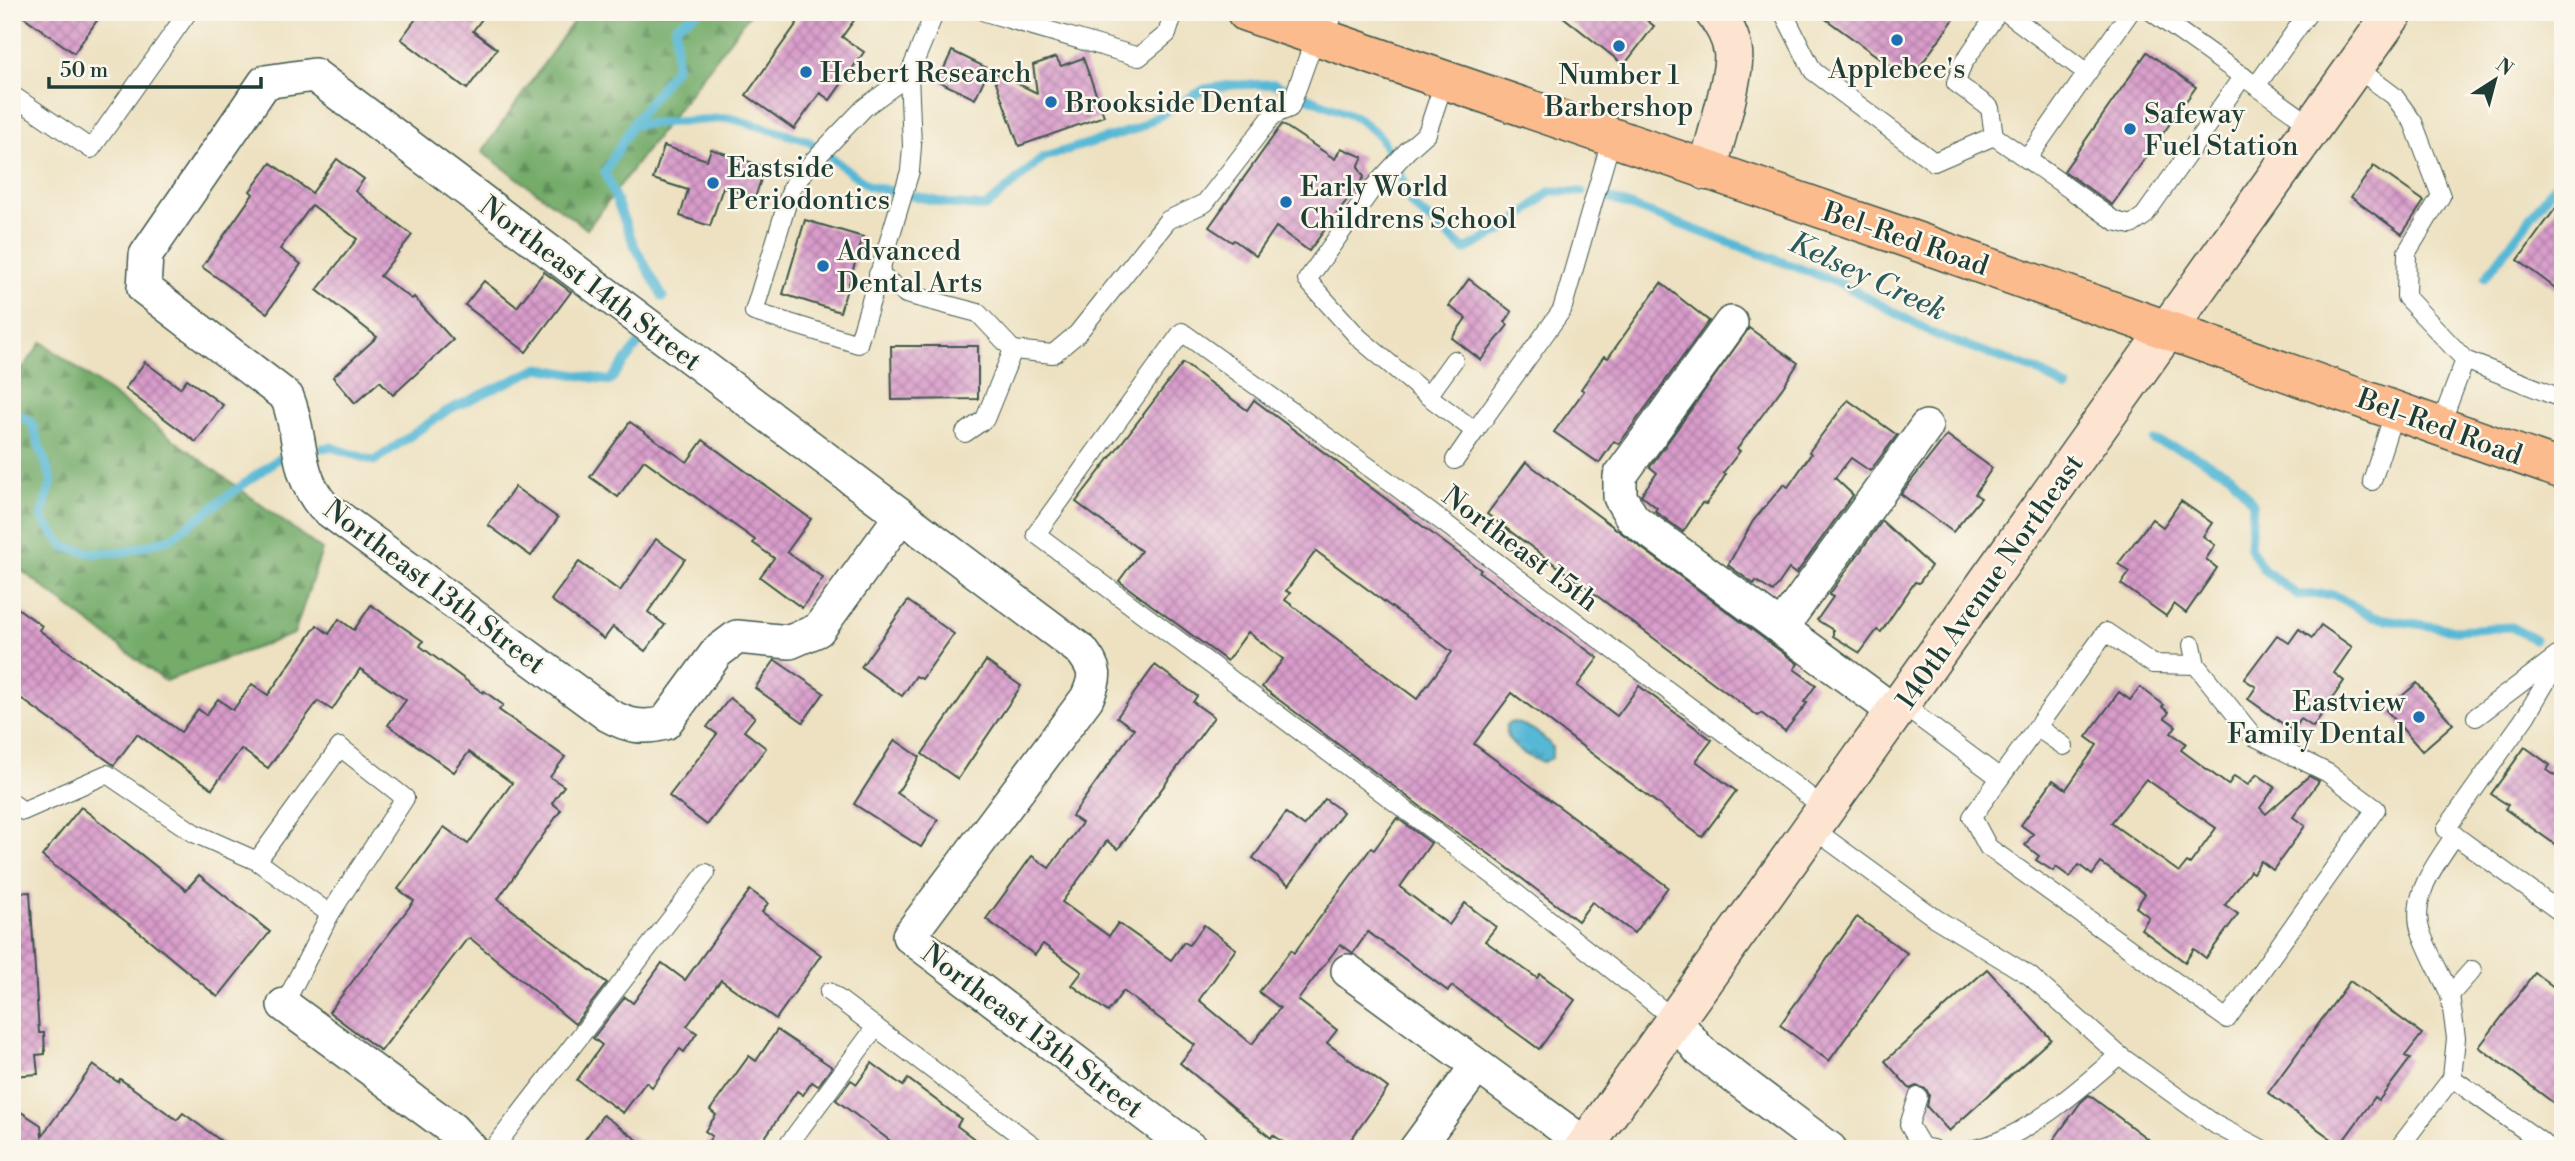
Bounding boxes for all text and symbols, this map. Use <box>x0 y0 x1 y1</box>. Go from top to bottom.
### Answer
marker: Applebee's <box>1889 32 1905 48</box>
marker: Number 1 Barbershop <box>1611 38 1627 54</box>
scale bar <box>49 46 261 90</box>
north arrow <box>2460 46 2530 116</box>
place label: Applebee's <box>1828 52 1965 87</box>
text: N <box>2491 53 2518 81</box>
place label: Hebert Research <box>820 56 1032 91</box>
text: 50 m <box>60 58 108 84</box>
place label: Number 1 Barbershop <box>1544 58 1693 125</box>
marker: Hebert Research <box>798 64 814 80</box>
place label: Brookside Dental <box>1064 86 1286 121</box>
marker: Brookside Dental <box>1043 94 1059 110</box>
place label: Safeway Fuel Station <box>2144 97 2299 164</box>
marker: Safeway Fuel Station <box>2122 121 2138 137</box>
place label: Eastside Periodontics <box>727 151 890 218</box>
place label: Early World Childrens School <box>1300 170 1517 237</box>
marker: Eastside Periodontics <box>705 175 721 191</box>
street label: Northeast 14th Street <box>472 189 708 379</box>
marker: Early World Childrens School <box>1278 194 1294 210</box>
street label: Bel-Red Road <box>1817 194 1993 284</box>
water label: Kelsey Creek <box>1783 224 1952 330</box>
place label: Advanced Dental Arts <box>836 234 982 301</box>
marker: Advanced Dental Arts <box>815 258 831 274</box>
street label: Bel-Red Road <box>2351 381 2527 473</box>
street label: 140th Avenue Northeast <box>1889 447 2092 716</box>
street label: Northeast 15th <box>1435 479 1606 620</box>
street label: Northeast 13th Street <box>316 492 552 682</box>
place label: Eastview Family Dental <box>2227 685 2406 752</box>
marker: Eastview Family Dental <box>2411 709 2427 725</box>
street label: Northeast 13th Street <box>914 936 1150 1126</box>

